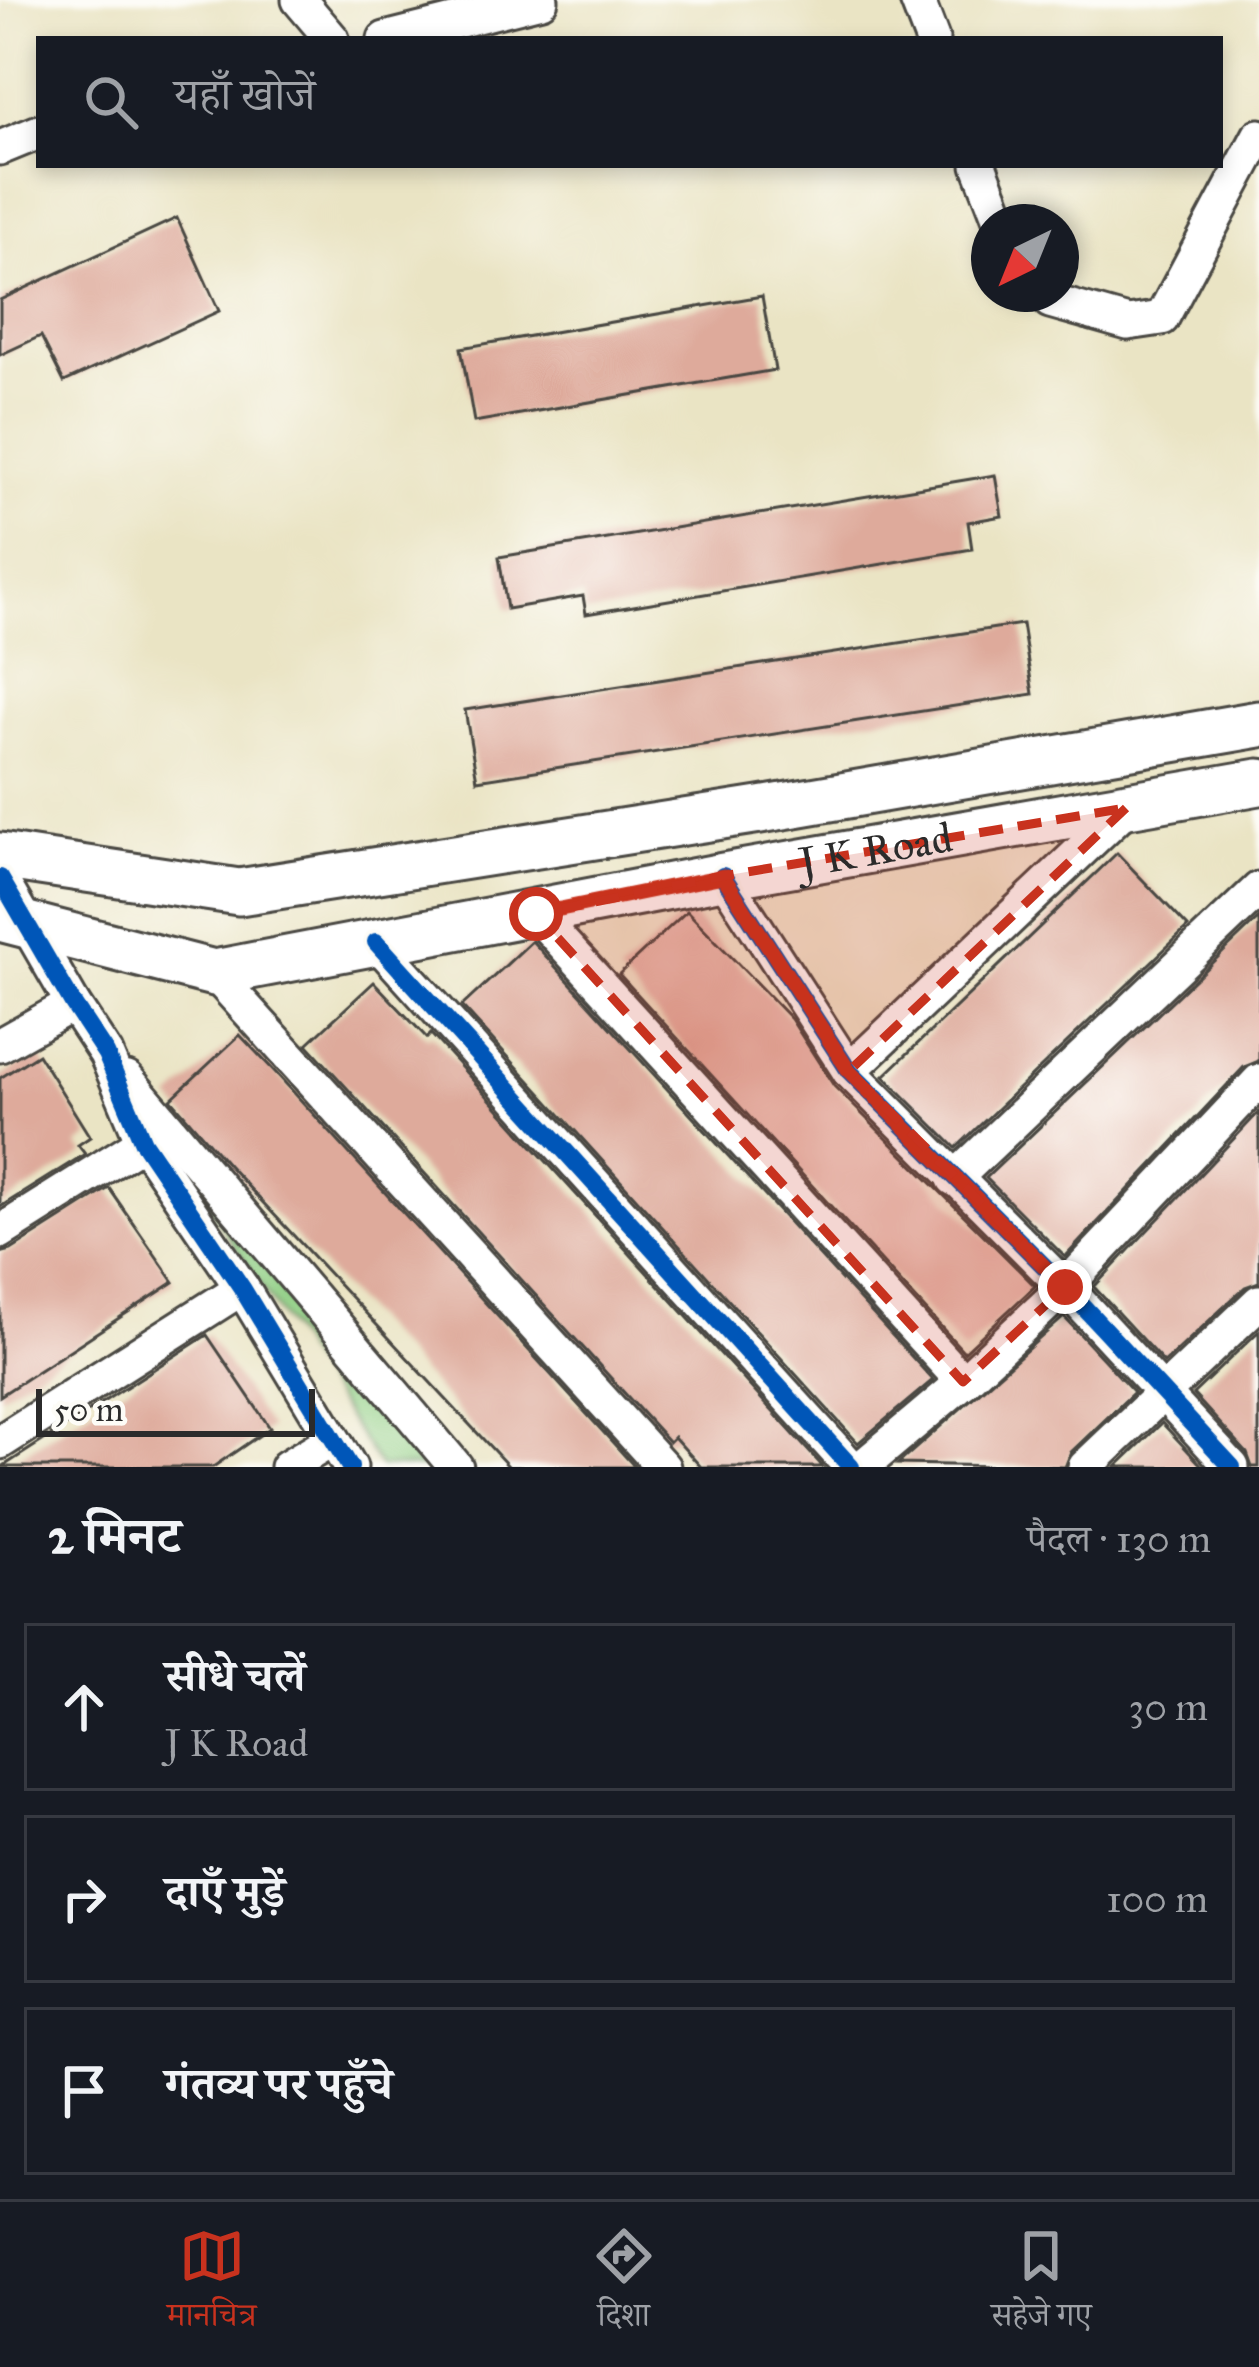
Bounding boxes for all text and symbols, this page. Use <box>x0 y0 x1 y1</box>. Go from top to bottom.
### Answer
search box <box>36 36 1223 168</box>
text: यहाँ खोजें <box>174 67 315 122</box>
icon: search <box>78 69 144 135</box>
north arrow <box>971 204 1079 312</box>
street label: J K Road <box>791 811 956 890</box>
route start <box>509 887 563 941</box>
route end <box>1038 1260 1092 1314</box>
scale bar <box>36 1383 315 1436</box>
text: 50 m <box>54 1390 123 1430</box>
text: 2 मिनट <box>48 1505 181 1567</box>
text: पैदल · 130 m <box>1027 1515 1211 1563</box>
text: सीधे चलें <box>165 1648 305 1703</box>
icon: ahead <box>51 1674 117 1740</box>
text: 30 m <box>1129 1683 1208 1731</box>
text: J K Road <box>165 1719 308 1767</box>
text: दाएँ मुड़ें <box>165 1864 285 1919</box>
icon: right <box>51 1866 117 1932</box>
text: 100 m <box>1106 1875 1208 1923</box>
text: गंतव्य पर पहुँचे <box>165 2056 393 2111</box>
icon: arrive <box>51 2058 117 2124</box>
tab: मानचित्र <box>167 2223 257 2347</box>
tab: दिशा <box>591 2223 657 2347</box>
tab: सहेजे गए <box>991 2223 1092 2347</box>

